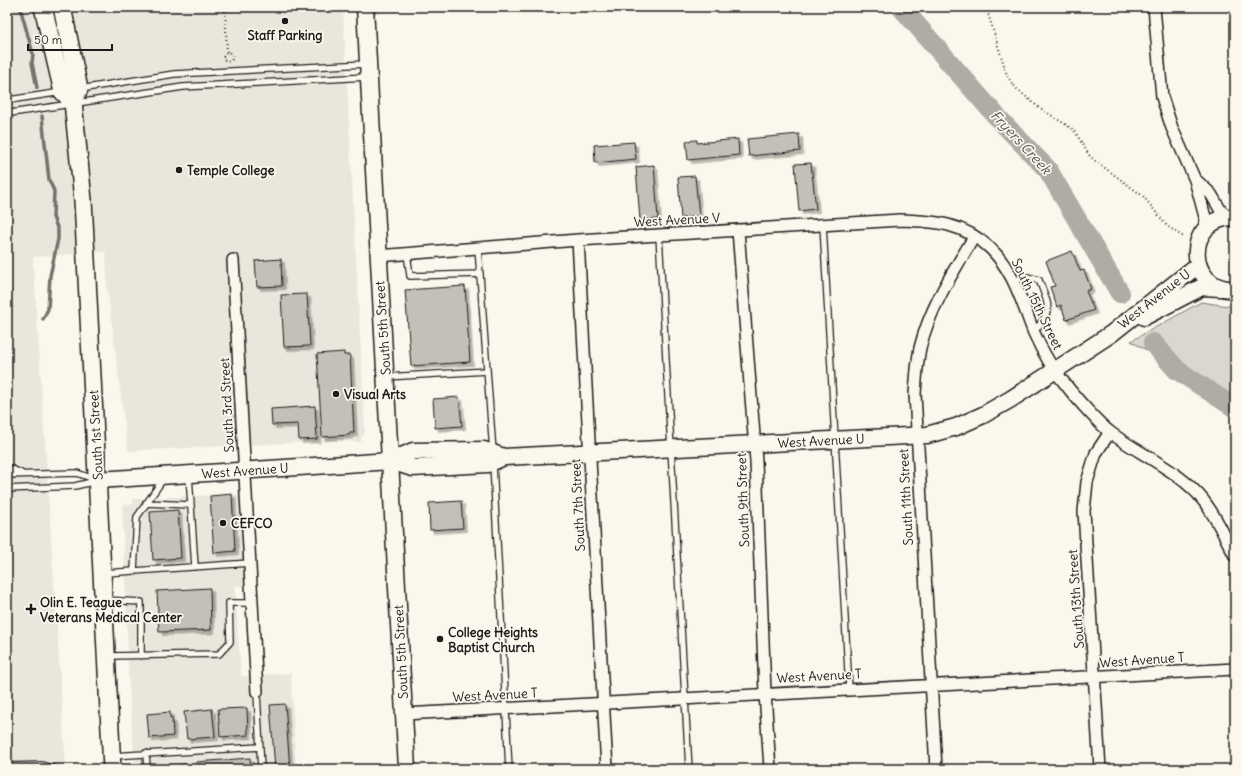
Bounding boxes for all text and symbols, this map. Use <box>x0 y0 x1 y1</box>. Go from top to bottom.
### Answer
marker: Staff Parking <box>280 16 290 26</box>
scale bar <box>28 26 112 52</box>
place label: Staff Parking <box>248 27 322 44</box>
text: 50 m <box>34 32 63 47</box>
water label: Fryers Creek <box>987 106 1056 178</box>
place label: Temple College <box>187 162 275 179</box>
marker: Temple College <box>174 165 184 175</box>
street label: West Avenue V <box>633 209 721 231</box>
street label: South 15th Street <box>1008 256 1067 353</box>
street label: West Avenue U <box>1114 265 1194 333</box>
street label: South 5th Street <box>371 280 395 376</box>
street label: South 3rd Street <box>216 356 238 453</box>
place label: Visual Arts <box>344 386 406 403</box>
street label: South 1st Street <box>85 389 107 481</box>
marker: Visual Arts <box>331 389 341 399</box>
street label: West Avenue U <box>777 430 865 452</box>
street label: South 11th Street <box>895 447 917 546</box>
street label: South 9th Street <box>733 452 753 547</box>
street label: South 7th Street <box>567 457 589 552</box>
street label: West Avenue U <box>201 459 289 483</box>
place label: CEFCO <box>231 515 273 532</box>
marker: CEFCO <box>218 518 228 528</box>
street label: South 13th Street <box>1064 548 1088 649</box>
place label: Olin E. Teague Veterans Medical Center <box>40 594 183 626</box>
marker: Olin E. Teague Veterans Medical Center <box>25 603 37 615</box>
street label: South 5th Street <box>390 604 412 700</box>
place label: College Heights Baptist Church <box>448 624 538 656</box>
marker: College Heights Baptist Church <box>435 634 445 644</box>
street label: West Avenue T <box>1099 649 1185 671</box>
street label: West Avenue T <box>776 665 862 687</box>
street label: West Avenue T <box>452 684 538 706</box>

